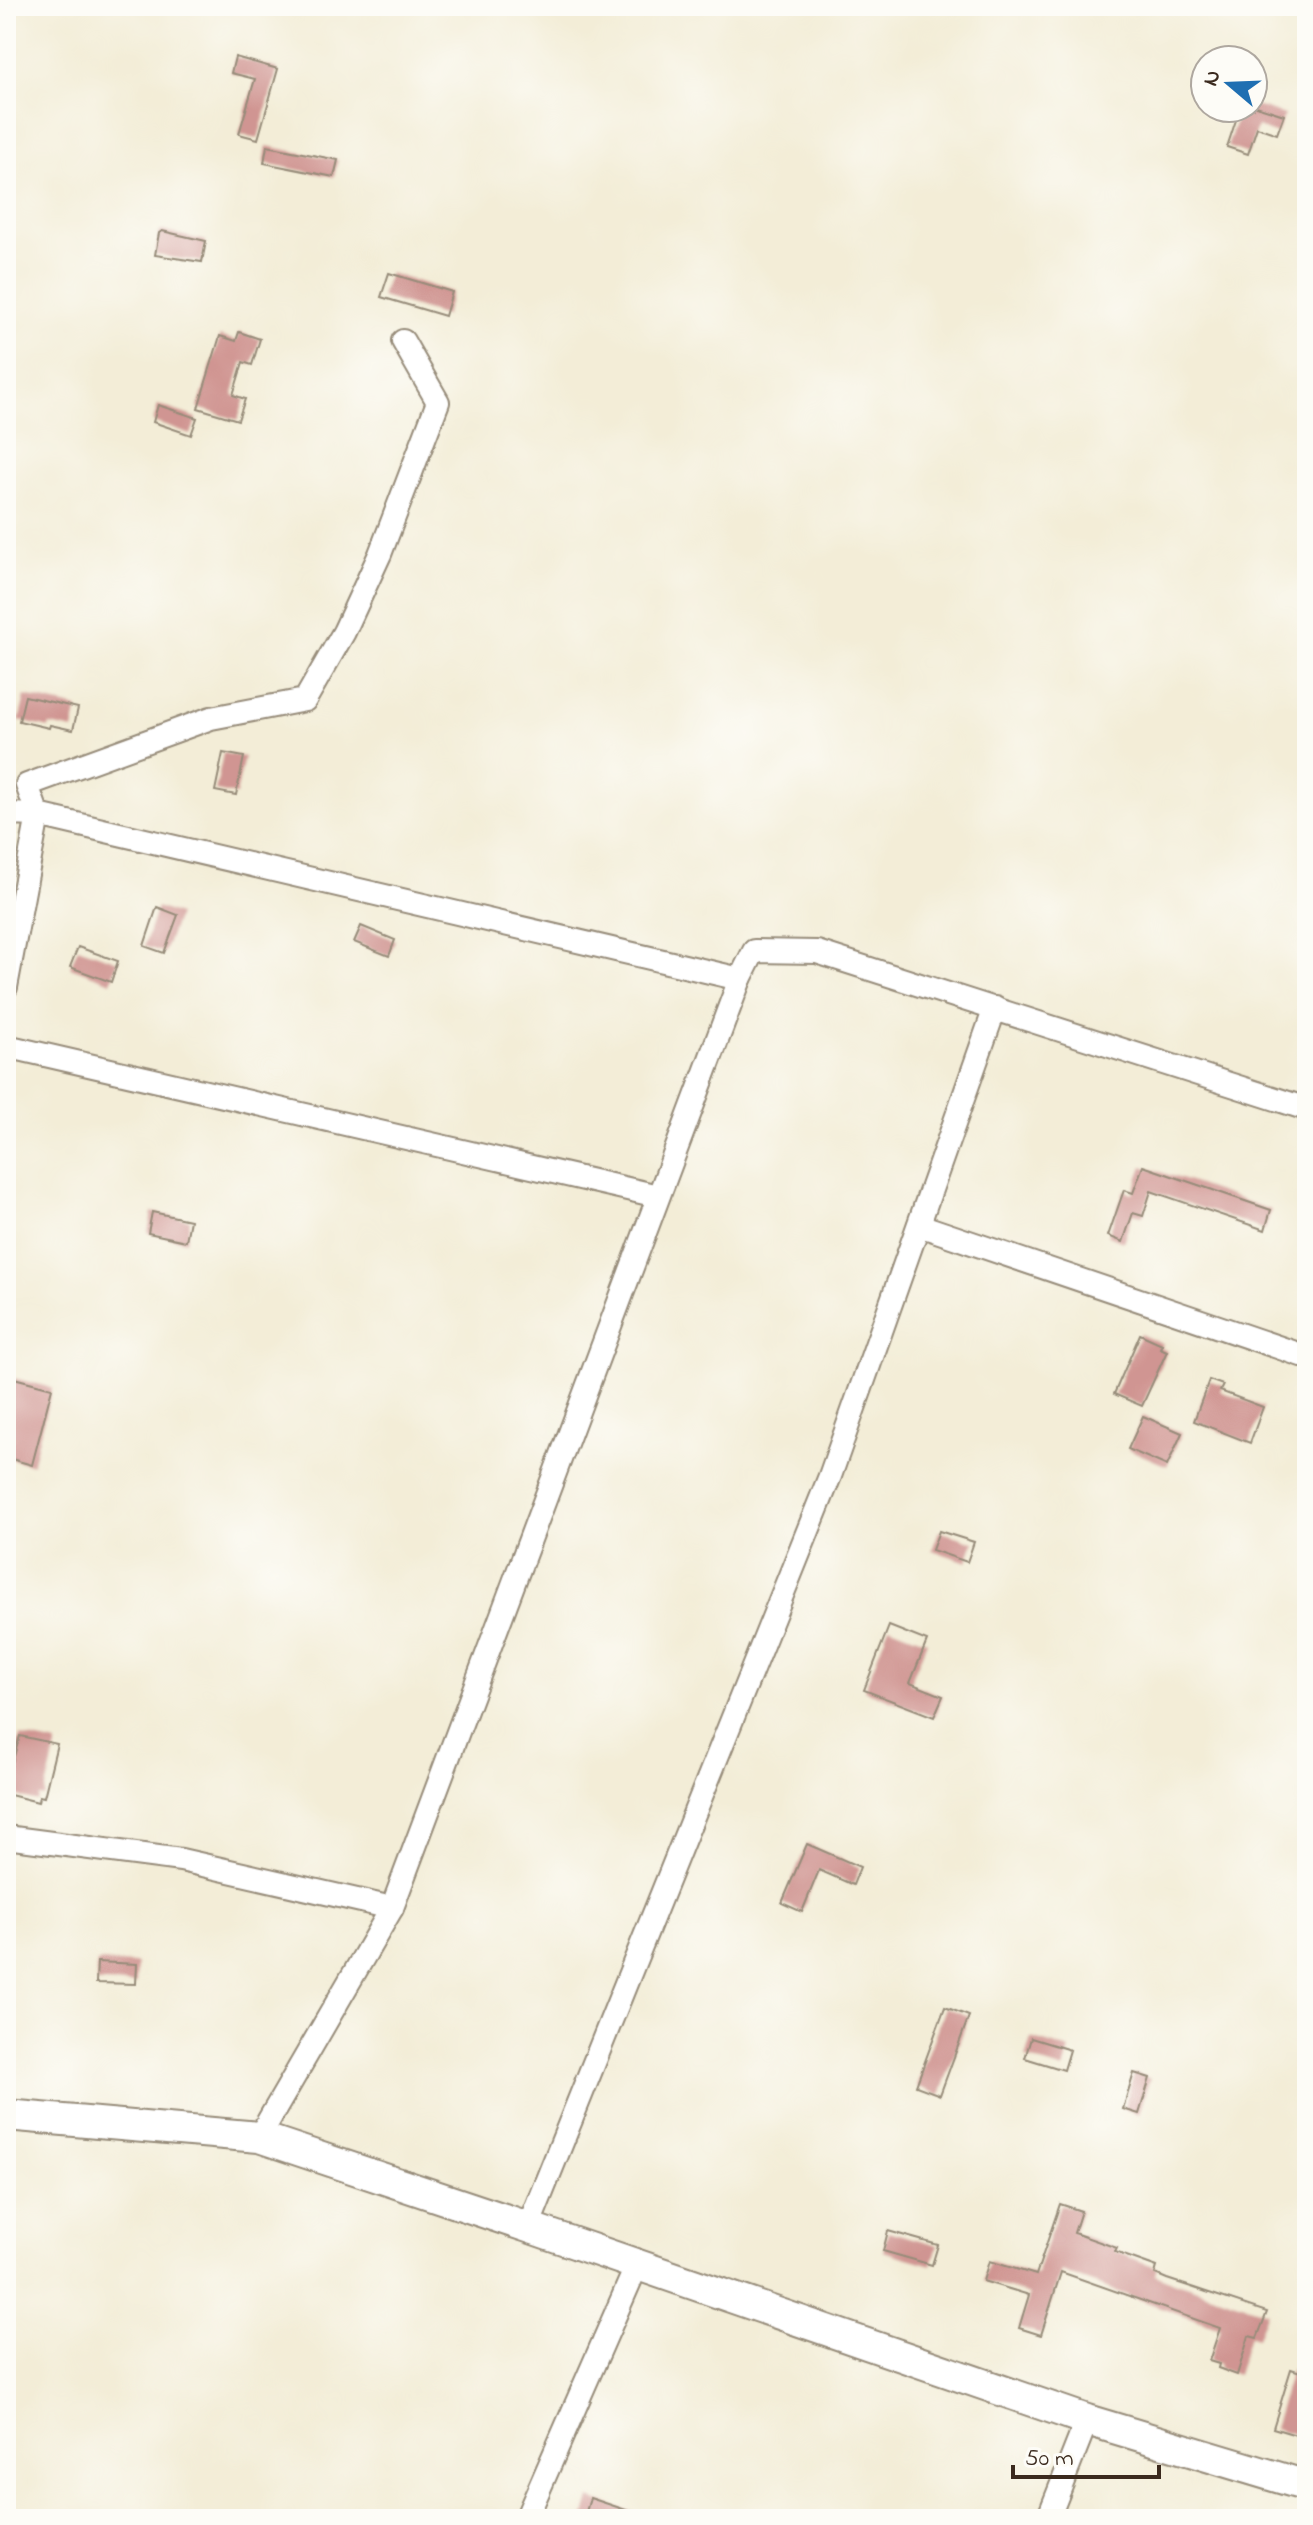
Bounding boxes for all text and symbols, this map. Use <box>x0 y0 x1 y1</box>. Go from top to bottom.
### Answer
north arrow <box>1189 44 1269 124</box>
text: N <box>1195 66 1230 91</box>
scale bar <box>1013 2429 1159 2479</box>
text: 50 m <box>1025 2442 1074 2477</box>

